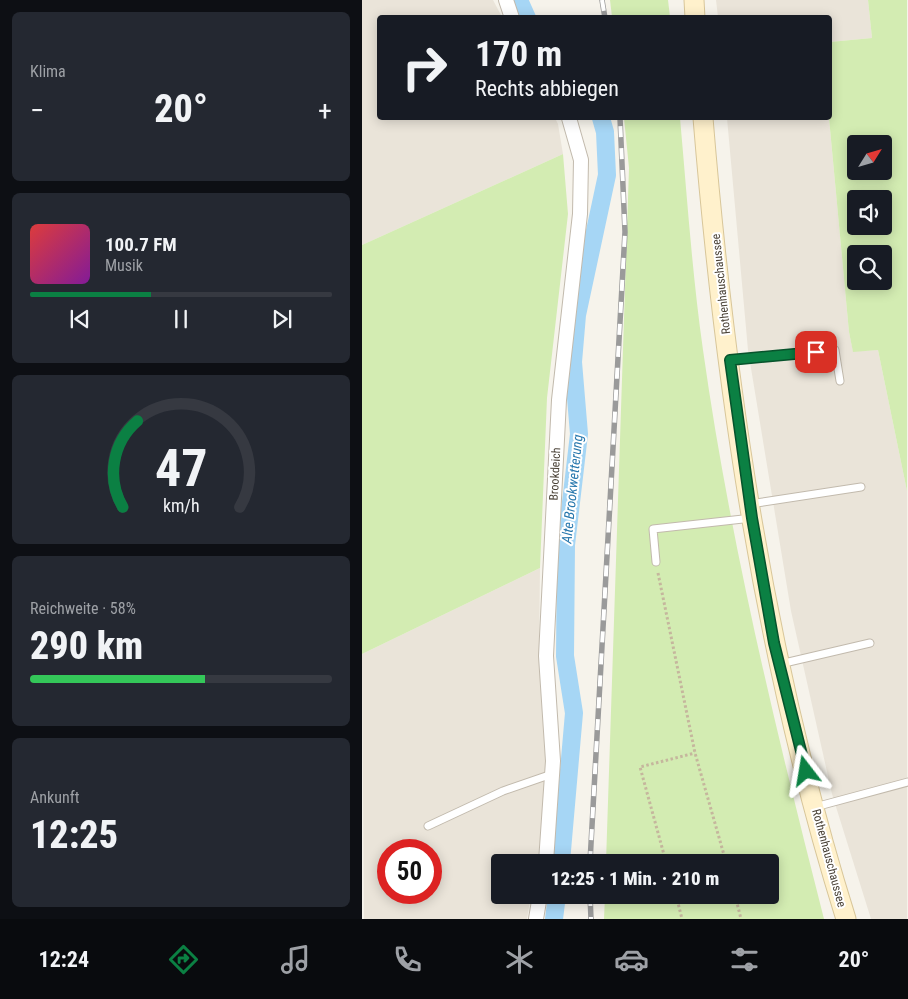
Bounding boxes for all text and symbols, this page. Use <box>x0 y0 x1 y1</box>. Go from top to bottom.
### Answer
text: 170 m <box>475 34 562 75</box>
icon: right <box>392 35 457 100</box>
text: Klima <box>30 62 66 81</box>
text: Rechts abbiegen <box>475 76 619 101</box>
text: 20° <box>154 87 208 131</box>
text: − <box>30 94 44 127</box>
text: + <box>318 94 332 127</box>
north arrow <box>847 135 892 180</box>
map controls <box>847 135 892 290</box>
button: sound <box>847 190 892 235</box>
text: 100.7 FM <box>105 233 177 256</box>
street label: Rothenhauschaussee <box>709 233 733 335</box>
button: search <box>847 245 892 290</box>
text: Musik <box>105 256 143 275</box>
icon: previous <box>66 305 94 333</box>
icon: pause <box>167 305 195 333</box>
icon: next <box>268 305 296 333</box>
pin <box>795 331 837 373</box>
icon: arrive <box>802 338 830 366</box>
water label: Alte Brookwetterung <box>558 434 586 545</box>
text: 47 <box>155 438 207 499</box>
street label: Brookdeich <box>547 447 563 501</box>
text: km/h <box>163 495 199 516</box>
text: Reichweite · 58% <box>30 599 136 618</box>
text: 290 km <box>30 624 143 668</box>
position arrow <box>779 744 831 796</box>
text: Ankunft <box>30 788 79 807</box>
street label: Rothenhauschaussee <box>809 807 849 909</box>
text: 12:25 <box>30 813 118 857</box>
speed limit sign: 50 <box>377 839 442 904</box>
text: 12:25 · 1 Min. · 210 m <box>551 867 719 890</box>
icon: directions <box>166 942 201 977</box>
icon: music <box>278 942 313 977</box>
icon: phone <box>390 942 425 977</box>
icon: climate <box>502 942 537 977</box>
icon: car <box>614 942 649 977</box>
icon: filters <box>727 942 762 977</box>
text: 12:24 <box>39 947 89 972</box>
text: 20° <box>839 947 869 972</box>

